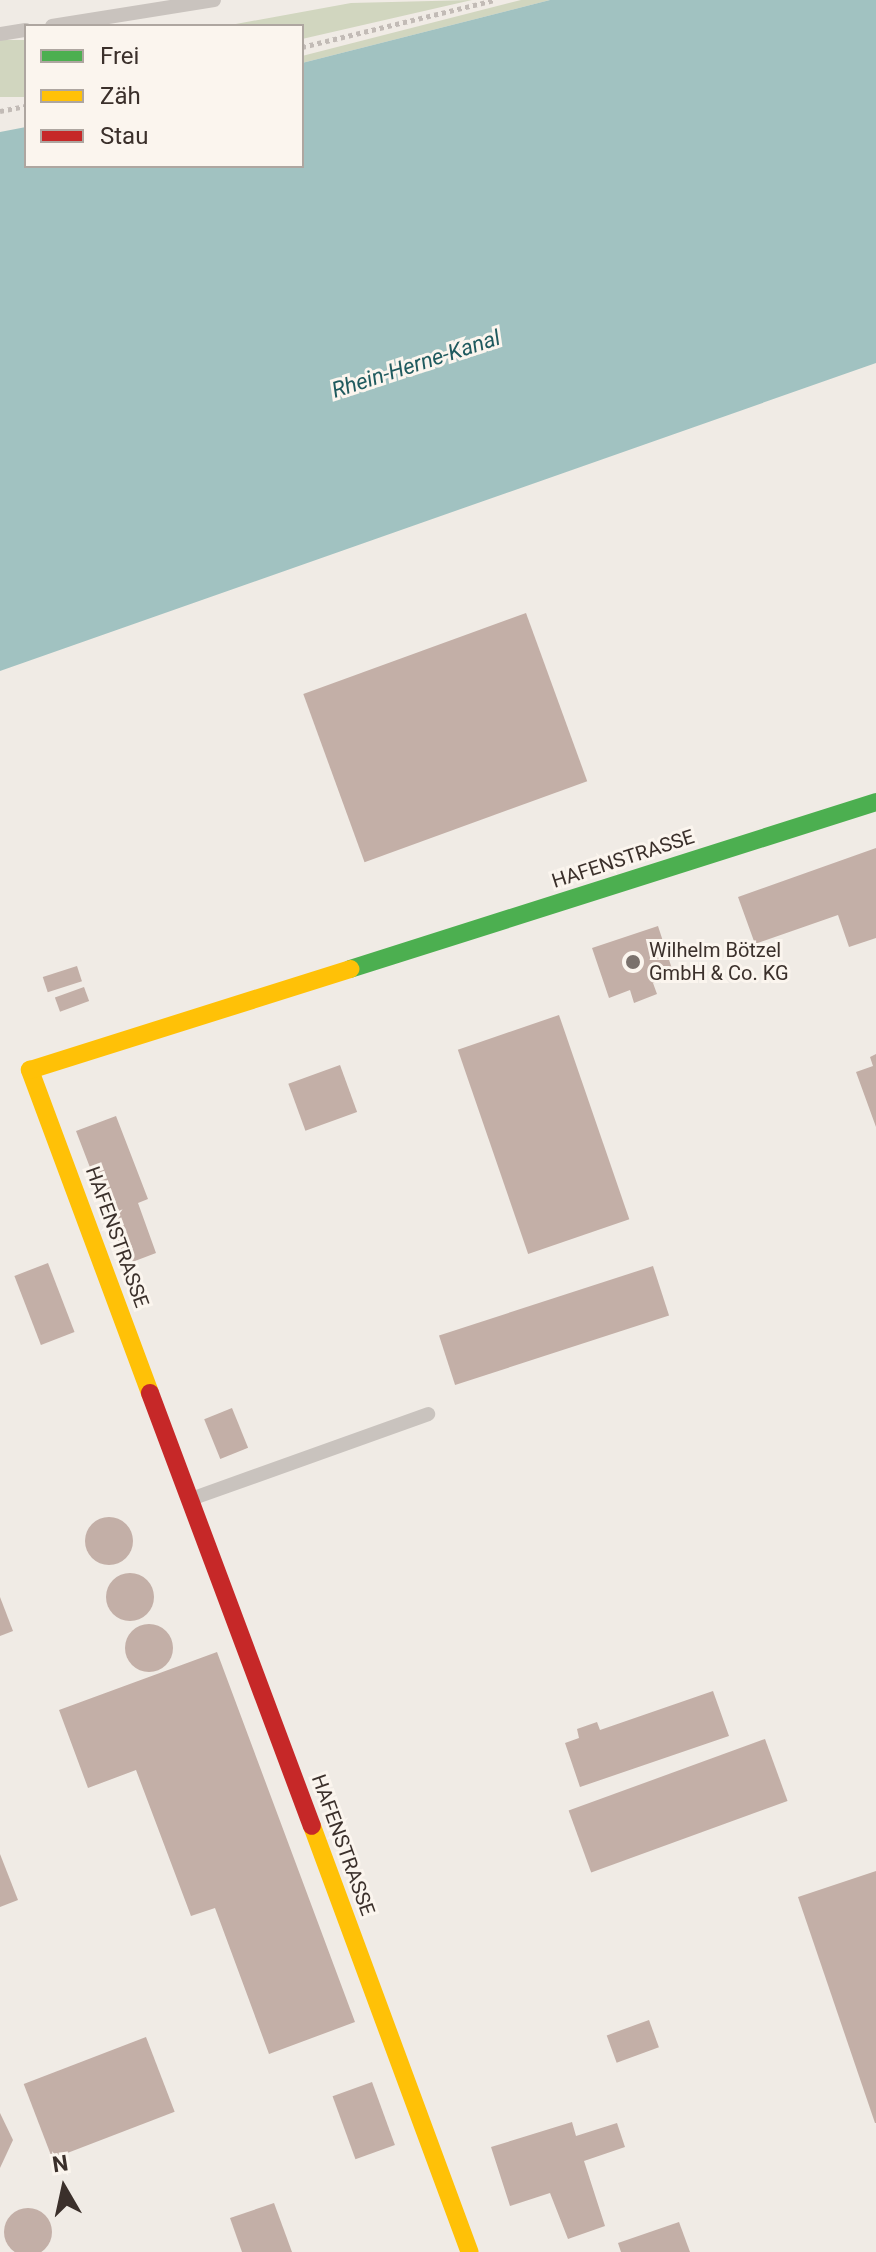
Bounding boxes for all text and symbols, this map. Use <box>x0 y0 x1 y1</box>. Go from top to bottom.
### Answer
legend <box>24 24 304 168</box>
text: Frei <box>100 42 139 70</box>
text: Zäh <box>100 82 141 110</box>
text: Stau <box>100 122 148 150</box>
water label: Rhein-Herne-Kanal <box>329 324 503 404</box>
street label: HAFENSTRASSE <box>549 825 697 893</box>
place label: Wilhelm Bötzel GmbH & Co. KG <box>649 938 789 985</box>
marker: Wilhelm Bötzel GmbH & Co. KG <box>624 953 642 971</box>
street label: HAFENSTRASSE <box>80 1163 154 1311</box>
street label: HAFENSTRASSE <box>306 1771 380 1919</box>
north arrow <box>24 2148 104 2228</box>
text: N <box>51 2150 70 2177</box>

